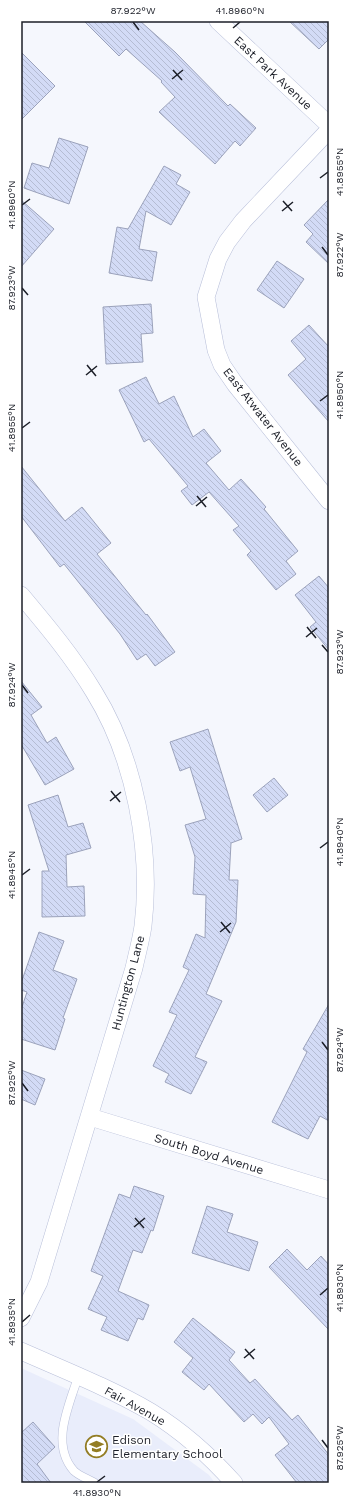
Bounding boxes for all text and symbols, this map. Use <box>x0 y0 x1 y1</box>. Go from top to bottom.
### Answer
text: 87.922°W <box>110 5 156 16</box>
text: 41.8960°N <box>215 5 265 16</box>
street label: East Park Avenue <box>231 33 315 113</box>
text: 41.8955°N <box>334 148 345 196</box>
text: 41.8960°N <box>6 180 17 230</box>
text: 87.922°W <box>334 232 345 278</box>
text: 87.923°W <box>6 265 17 311</box>
street label: East Atwater Avenue <box>220 365 306 469</box>
text: 41.8950°N <box>334 371 345 419</box>
text: 41.8955°N <box>6 404 17 452</box>
text: 87.923°W <box>334 629 345 675</box>
text: 87.924°W <box>6 662 17 708</box>
text: 41.8940°N <box>334 817 345 867</box>
text: 41.8945°N <box>6 851 17 899</box>
street label: Huntington Lane <box>109 934 147 1032</box>
text: 87.924°W <box>334 1027 345 1073</box>
text: 87.925°W <box>6 1060 17 1106</box>
street label: South Boyd Avenue <box>153 1131 265 1177</box>
text: 41.8930°N <box>334 1264 345 1312</box>
text: 41.8935°N <box>6 1298 17 1346</box>
street label: Fair Avenue <box>102 1384 168 1428</box>
text: 87.925°W <box>334 1425 345 1471</box>
place label: Edison Elementary School <box>112 1433 223 1461</box>
school or university icon: Edison Elementary School <box>83 1434 109 1460</box>
text: 41.8930°N <box>73 1487 121 1498</box>

